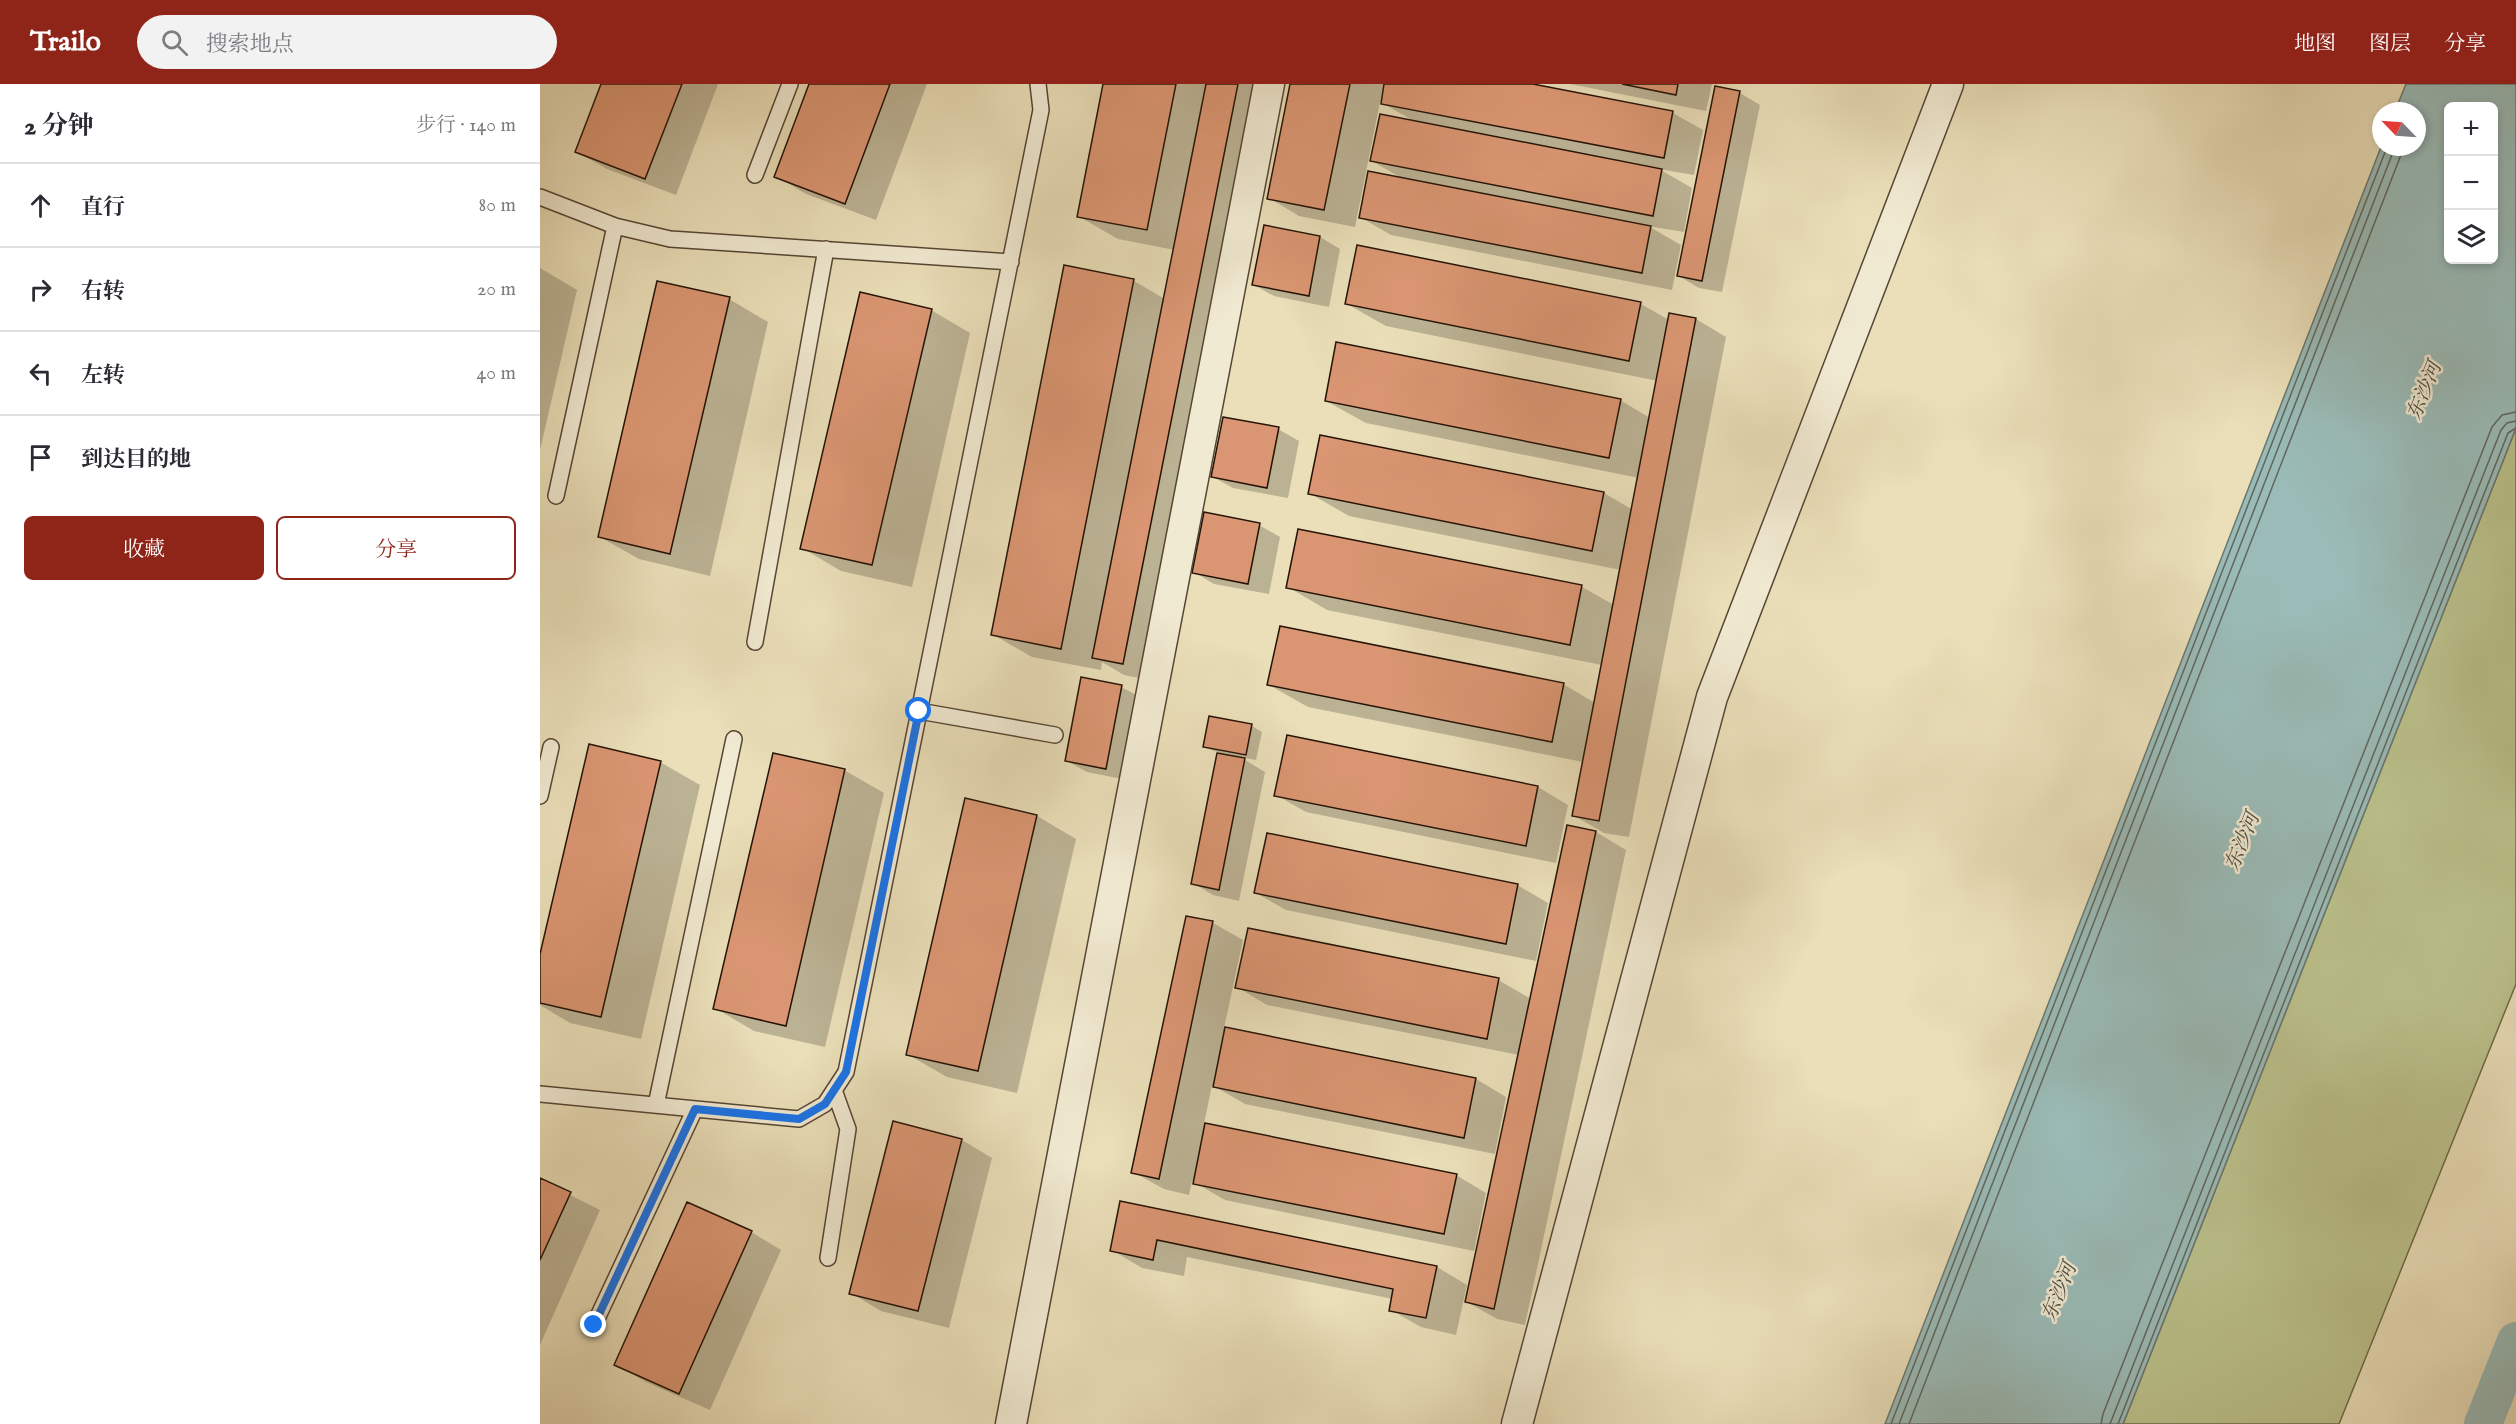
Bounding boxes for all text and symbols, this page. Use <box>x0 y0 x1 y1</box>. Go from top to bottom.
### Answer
search box <box>137 15 557 69</box>
text: Trailo <box>30 25 101 60</box>
icon: search <box>158 26 191 59</box>
text: 搜索地点 <box>206 31 294 59</box>
text: 地图 <box>2294 31 2336 58</box>
text: 图层 <box>2369 31 2411 58</box>
text: 分享 <box>2444 31 2486 58</box>
north arrow <box>2372 102 2426 156</box>
map controls <box>2444 102 2498 264</box>
button: + <box>2444 102 2498 156</box>
text: 2 分钟 <box>24 110 94 143</box>
text: 步行 · 140 m <box>416 113 516 138</box>
button: − <box>2444 156 2498 210</box>
icon: ahead <box>24 189 57 222</box>
text: 80 m <box>479 193 516 218</box>
text: 直行 <box>81 194 125 222</box>
button: layers <box>2444 210 2498 264</box>
icon: right <box>24 273 57 306</box>
text: 20 m <box>477 277 516 302</box>
text: 右转 <box>81 278 125 306</box>
water label: 东沙河 <box>2402 356 2449 423</box>
icon: left <box>24 357 57 390</box>
text: 40 m <box>477 361 516 386</box>
text: 左转 <box>81 362 125 390</box>
icon: arrive <box>24 441 57 474</box>
text: 到达目的地 <box>81 446 191 474</box>
button: 收藏 <box>24 516 264 580</box>
button: 分享 <box>276 516 516 580</box>
route start <box>905 697 931 723</box>
water label: 东沙河 <box>2220 807 2267 874</box>
water label: 东沙河 <box>2037 1257 2084 1324</box>
route end <box>580 1311 606 1337</box>

